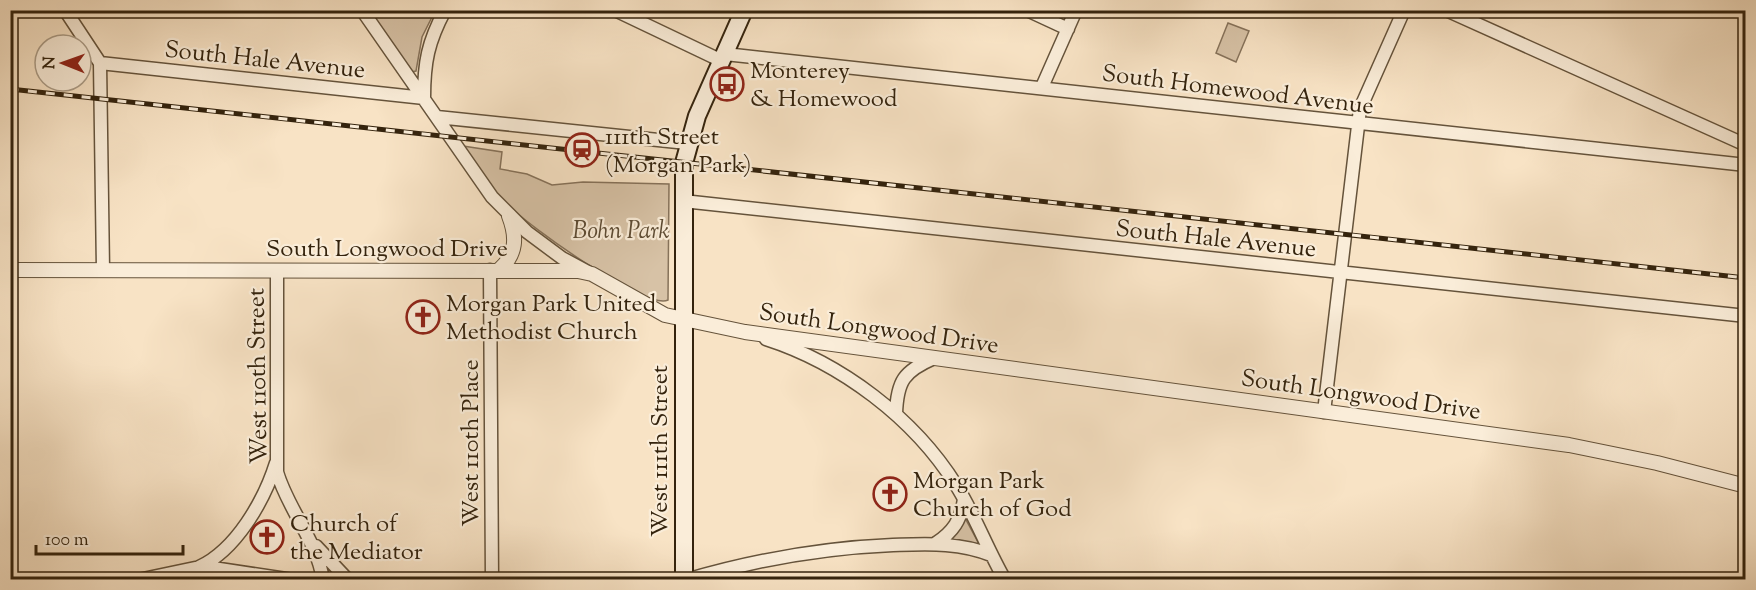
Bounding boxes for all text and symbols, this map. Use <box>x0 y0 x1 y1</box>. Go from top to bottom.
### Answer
north arrow <box>33 33 93 93</box>
street label: South Hale Avenue <box>163 34 367 88</box>
place label: Monterey & Homewood <box>750 55 898 117</box>
text: N <box>39 56 62 69</box>
street label: South Homewood Avenue <box>1100 57 1376 125</box>
bus stop icon: Monterey & Homewood <box>709 66 745 102</box>
place label: 111th Street (Morgan Park) <box>605 121 751 183</box>
station icon: 111th Street (Morgan Park) <box>564 132 600 168</box>
street label: South Hale Avenue <box>1114 213 1318 267</box>
park label: Bohn Park <box>573 215 670 249</box>
street label: South Longwood Drive <box>266 233 508 267</box>
street label: West 110th Street <box>240 288 278 464</box>
place label: Morgan Park United Methodist Church <box>446 288 657 350</box>
street label: South Longwood Drive <box>757 296 1001 364</box>
church icon: Morgan Park United Methodist Church <box>405 299 441 335</box>
street label: West 110th Place <box>455 359 489 527</box>
street label: South Longwood Drive <box>1239 362 1483 430</box>
street label: West 111th Street <box>644 365 678 537</box>
place label: Morgan Park Church of God <box>913 465 1072 527</box>
church icon: Morgan Park Church of God <box>872 476 908 512</box>
place label: Church of the Mediator <box>290 508 423 570</box>
scale bar <box>36 518 183 556</box>
church icon: Church of the Mediator <box>249 519 285 555</box>
text: 100 m <box>45 528 89 554</box>

